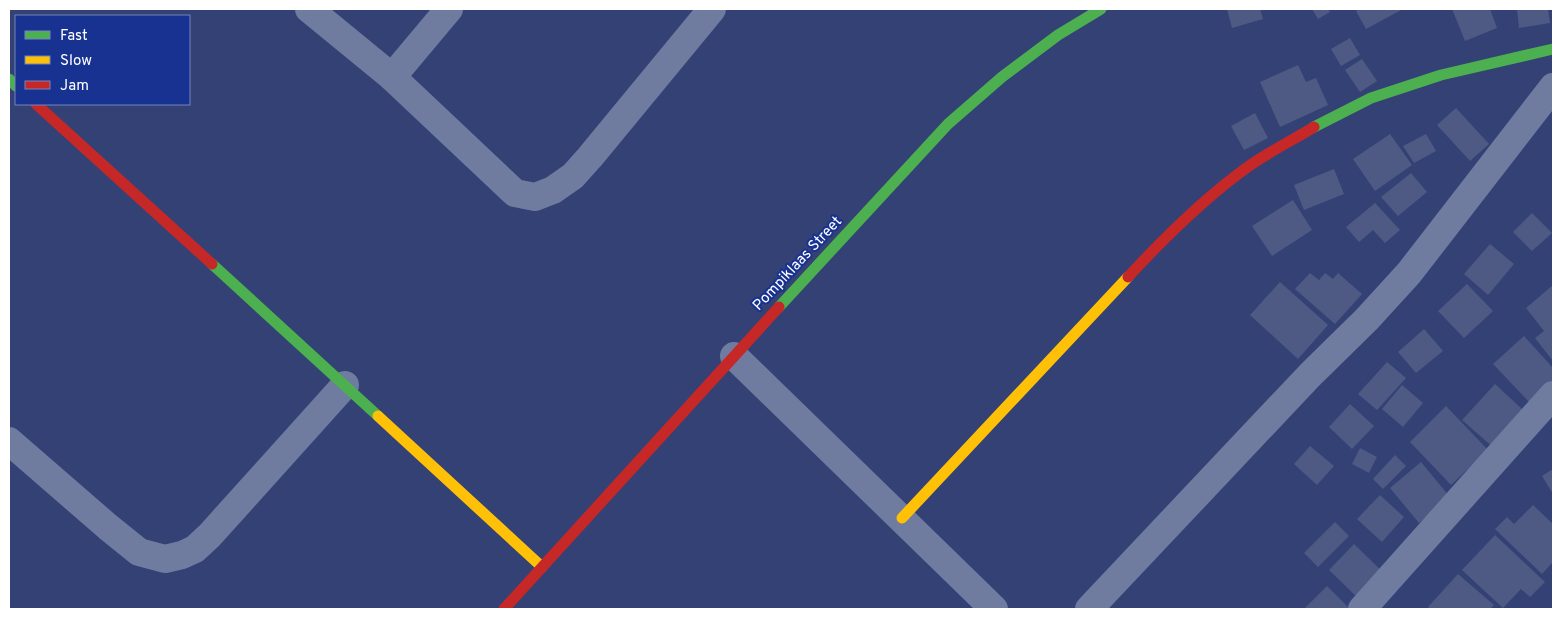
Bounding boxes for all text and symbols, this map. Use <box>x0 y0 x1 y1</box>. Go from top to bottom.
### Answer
legend <box>15 15 190 105</box>
text: Fast <box>60 27 88 46</box>
text: Slow <box>60 52 92 71</box>
text: Jam <box>60 77 89 96</box>
street label: Pompiklaas Street <box>749 213 847 315</box>

